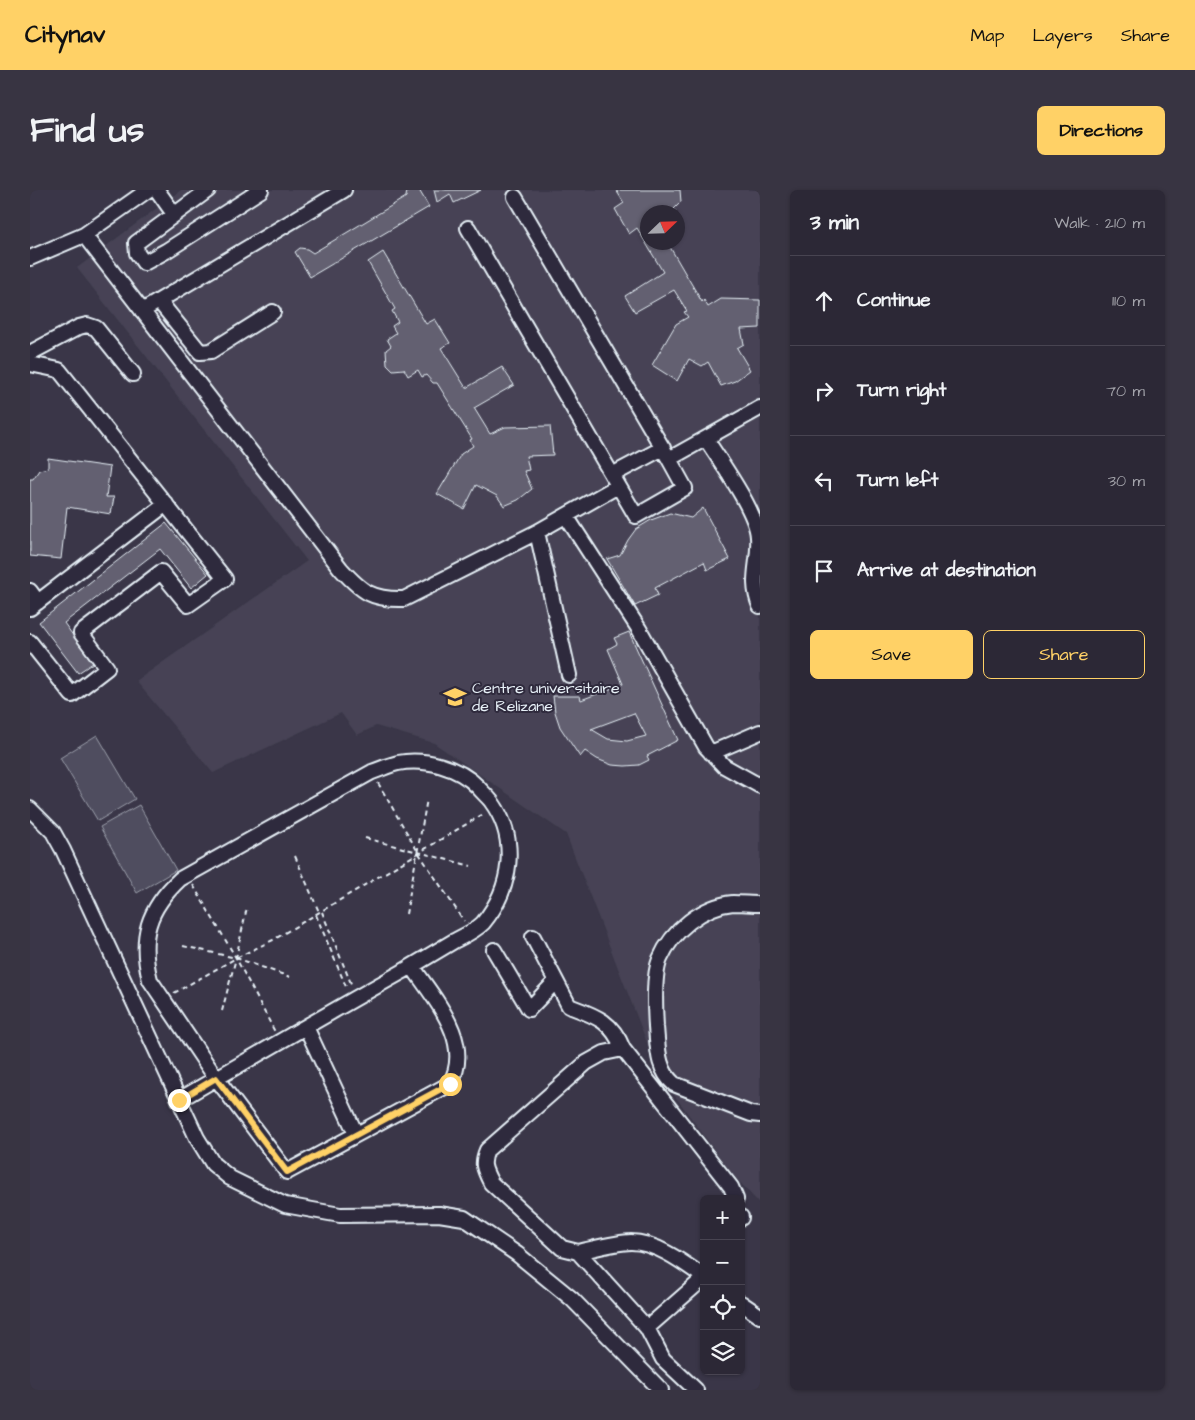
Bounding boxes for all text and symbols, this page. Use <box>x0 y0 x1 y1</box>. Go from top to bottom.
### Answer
text: Citynav <box>25 18 105 52</box>
text: Map <box>970 23 1004 48</box>
text: Layers <box>1032 23 1093 48</box>
text: Share <box>1121 23 1170 48</box>
text: Find us <box>30 106 144 155</box>
button: Directions <box>1037 106 1165 155</box>
north arrow <box>640 205 685 250</box>
text: 3 min <box>810 208 859 237</box>
text: Walk · 210 m <box>1054 212 1145 234</box>
icon: ahead <box>810 287 838 315</box>
text: Continue <box>857 287 931 314</box>
text: 110 m <box>1112 290 1145 312</box>
icon: right <box>810 377 838 405</box>
text: Turn right <box>857 377 946 404</box>
text: 70 m <box>1106 380 1145 402</box>
icon: left <box>810 467 838 495</box>
text: Turn left <box>857 467 938 494</box>
text: 30 m <box>1108 470 1145 492</box>
icon: arrive <box>810 557 838 585</box>
text: Arrive at destination <box>857 557 1036 584</box>
button: Save <box>810 630 973 679</box>
button: Share <box>983 630 1145 679</box>
place label: Centre universitaire de Relizane <box>472 677 620 717</box>
school or university icon: Centre universitaire de Relizane <box>442 684 468 710</box>
route start <box>439 1073 462 1096</box>
route end <box>168 1089 191 1112</box>
map controls <box>700 1195 745 1375</box>
button: + <box>700 1195 745 1240</box>
button: − <box>700 1240 745 1285</box>
button: locate <box>700 1285 745 1330</box>
button: layers <box>700 1330 745 1375</box>

